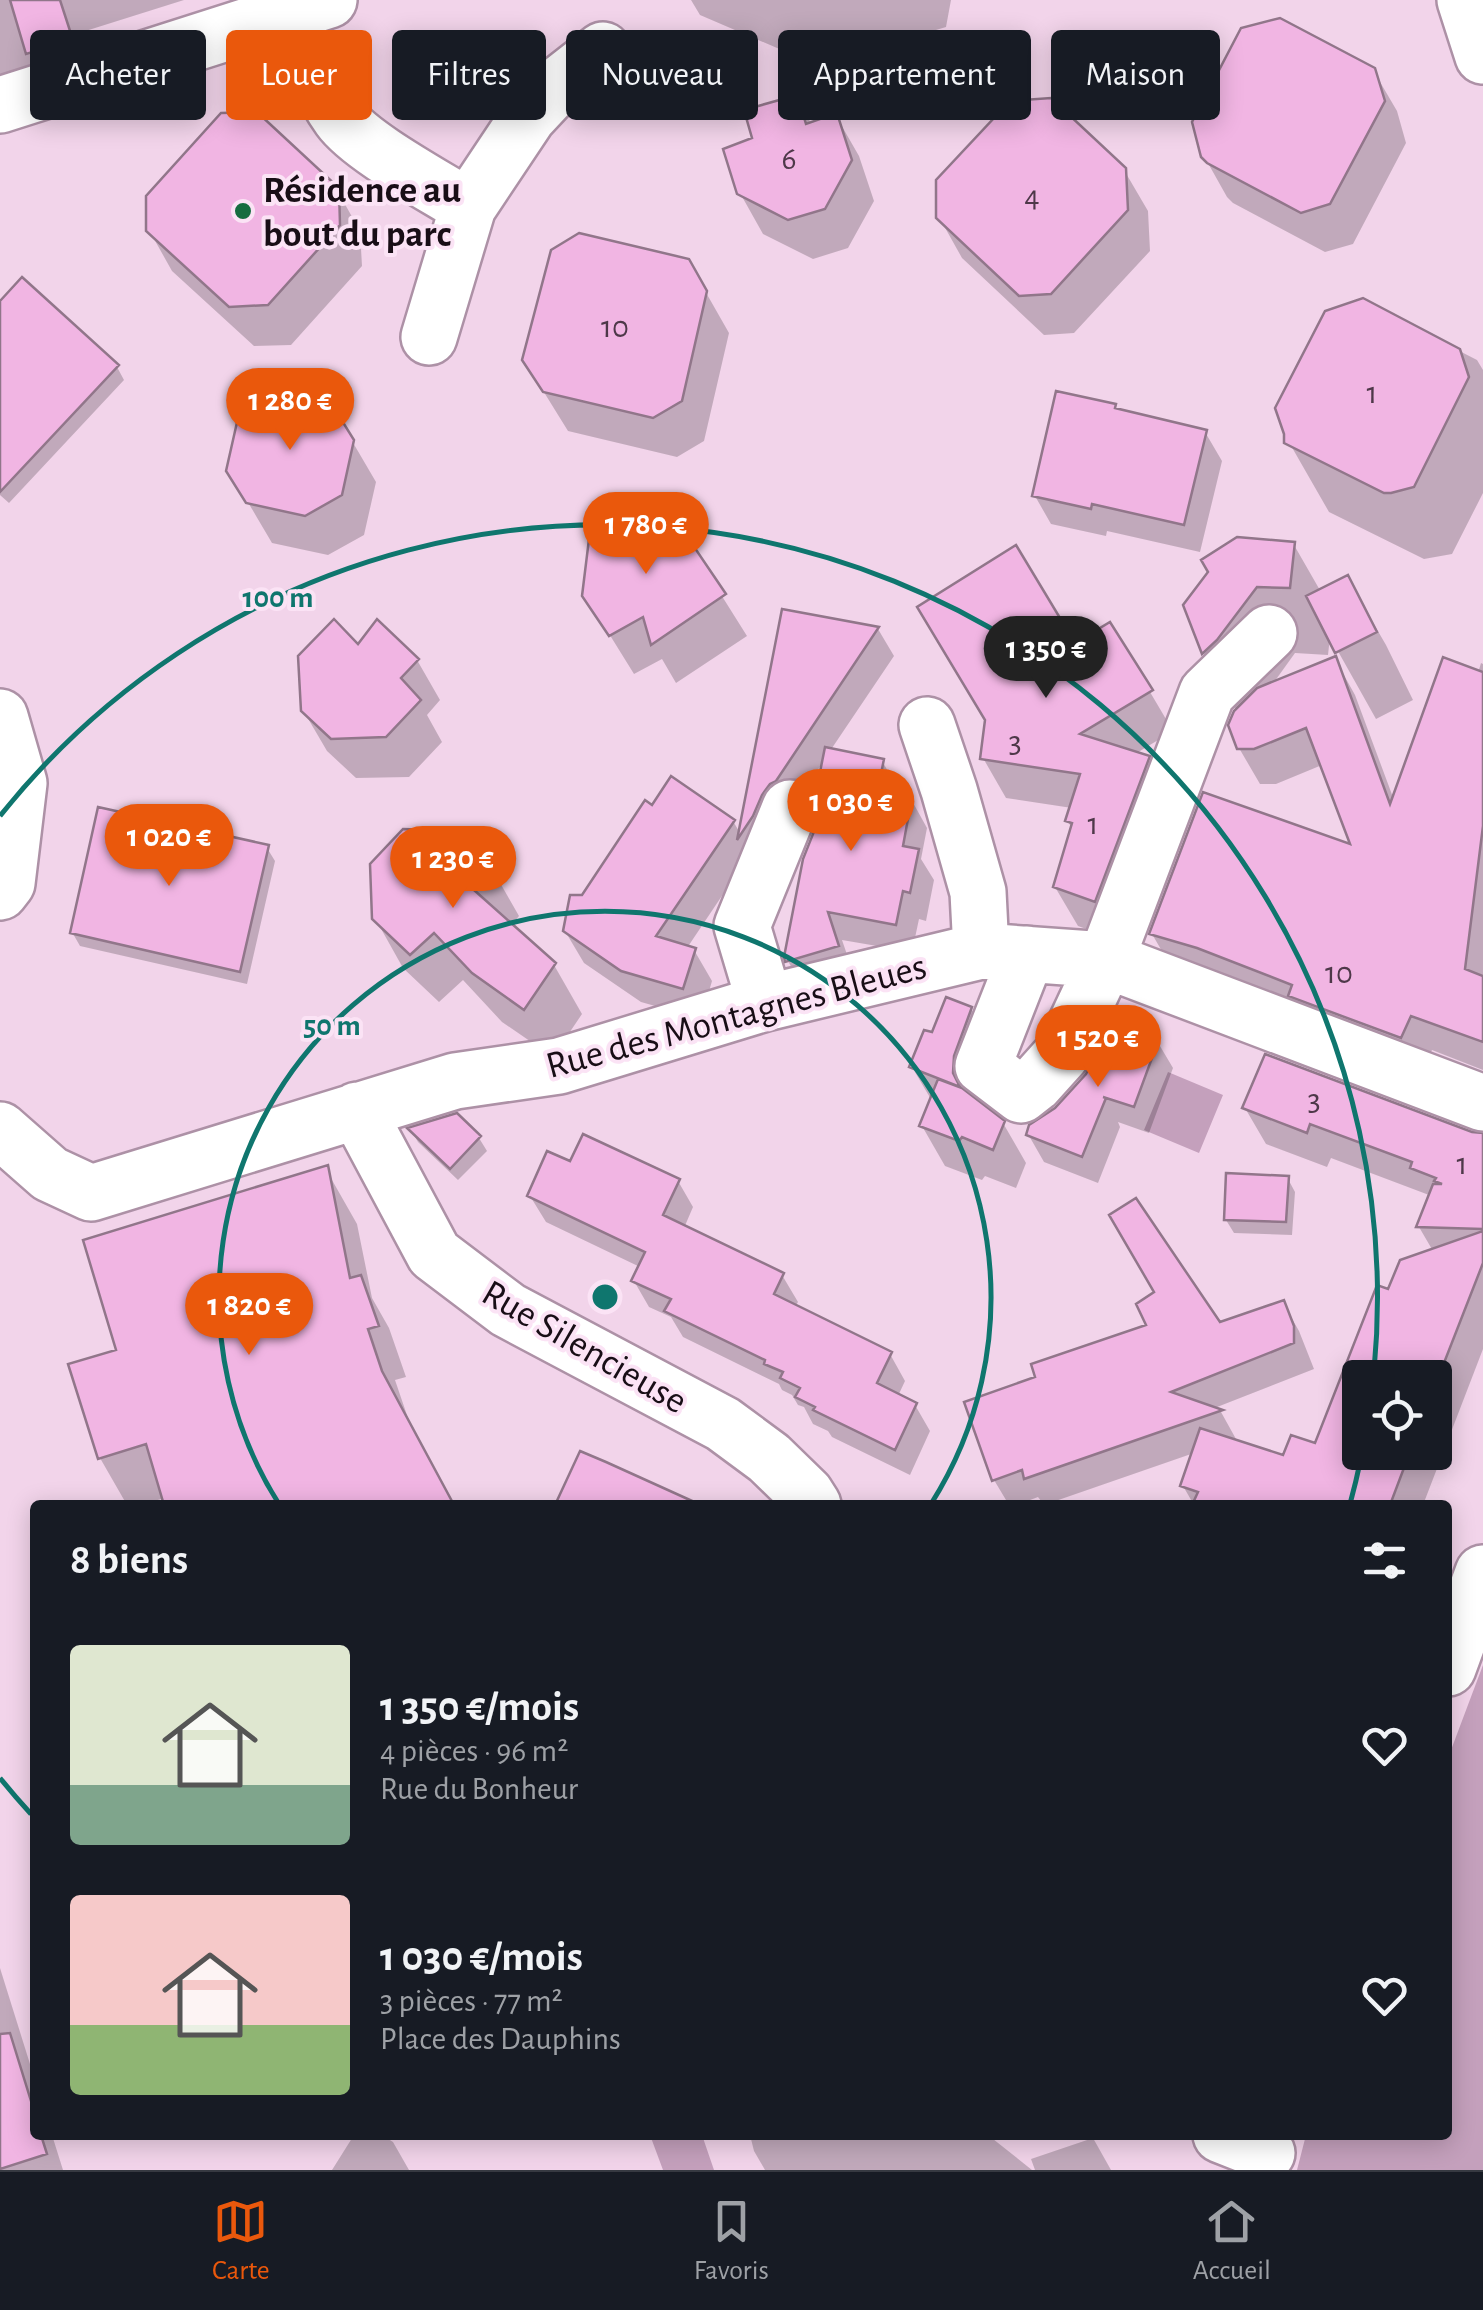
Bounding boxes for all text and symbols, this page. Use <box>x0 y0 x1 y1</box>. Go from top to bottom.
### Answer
chip: Acheter <box>30 30 206 120</box>
chip: Louer <box>226 30 372 120</box>
chip: Filtres <box>392 30 546 120</box>
chip: Nouveau <box>566 30 758 120</box>
chip: Appartement <box>778 30 1031 120</box>
chip: Maison <box>1051 30 1220 120</box>
house number: 6 <box>781 143 797 175</box>
place label: Résidence au bout du parc <box>263 172 461 254</box>
house number: 4 <box>1024 180 1040 212</box>
marker: Résidence au bout du parc <box>232 200 254 222</box>
house number: 10 <box>601 311 629 343</box>
pin: 1 280 € <box>198 368 382 453</box>
house number: 1 <box>1366 377 1378 409</box>
text: 1 280 € <box>248 384 332 416</box>
pin: 1 780 € <box>554 492 738 577</box>
text: 1 780 € <box>605 508 687 540</box>
text: 100 m <box>243 583 313 613</box>
pin: 1 350 € <box>954 616 1138 701</box>
text: 1 350 € <box>1006 632 1086 664</box>
house number: 3 <box>1008 726 1022 758</box>
pin: 1 030 € <box>759 769 943 854</box>
text: 1 030 € <box>809 785 893 817</box>
pin: 1 020 € <box>77 804 261 889</box>
house number: 1 <box>1087 808 1099 840</box>
text: 1 020 € <box>127 820 211 852</box>
pin: 1 230 € <box>361 826 545 911</box>
text: 1 230 € <box>412 842 494 874</box>
street label: Rue des Montagnes Bleues <box>542 948 931 1086</box>
house number: 10 <box>1325 957 1353 989</box>
pin: 1 520 € <box>1006 1005 1190 1090</box>
text: 50 m <box>303 1011 361 1041</box>
text: 1 520 € <box>1057 1021 1139 1053</box>
house number: 3 <box>1307 1084 1321 1116</box>
house number: 1 <box>1456 1148 1468 1180</box>
pin: 1 820 € <box>157 1273 341 1358</box>
street label: Rue Silencieuse <box>475 1274 693 1422</box>
centre of rings <box>587 1279 623 1315</box>
text: 1 820 € <box>207 1289 291 1321</box>
map controls <box>1342 1360 1452 1470</box>
button: locate <box>1342 1360 1452 1470</box>
icon: filters <box>1357 1533 1412 1588</box>
text: 8 biens <box>70 1539 188 1581</box>
icon: home <box>150 1685 270 1805</box>
text: 1 350 €/mois <box>380 1686 579 1728</box>
icon: heart <box>1357 1718 1412 1773</box>
text: 4 pièces · 96 m² <box>380 1735 568 1767</box>
text: Rue du Bonheur <box>380 1773 578 1805</box>
icon: home <box>150 1935 270 2055</box>
text: 1 030 €/mois <box>380 1936 583 1978</box>
icon: heart <box>1357 1968 1412 2023</box>
text: 3 pièces · 77 m² <box>380 1985 563 2017</box>
text: Place des Dauphins <box>380 2023 621 2055</box>
tab: Carte <box>212 2194 270 2288</box>
tab: Favoris <box>694 2194 769 2288</box>
tab: Accueil <box>1193 2194 1271 2288</box>

